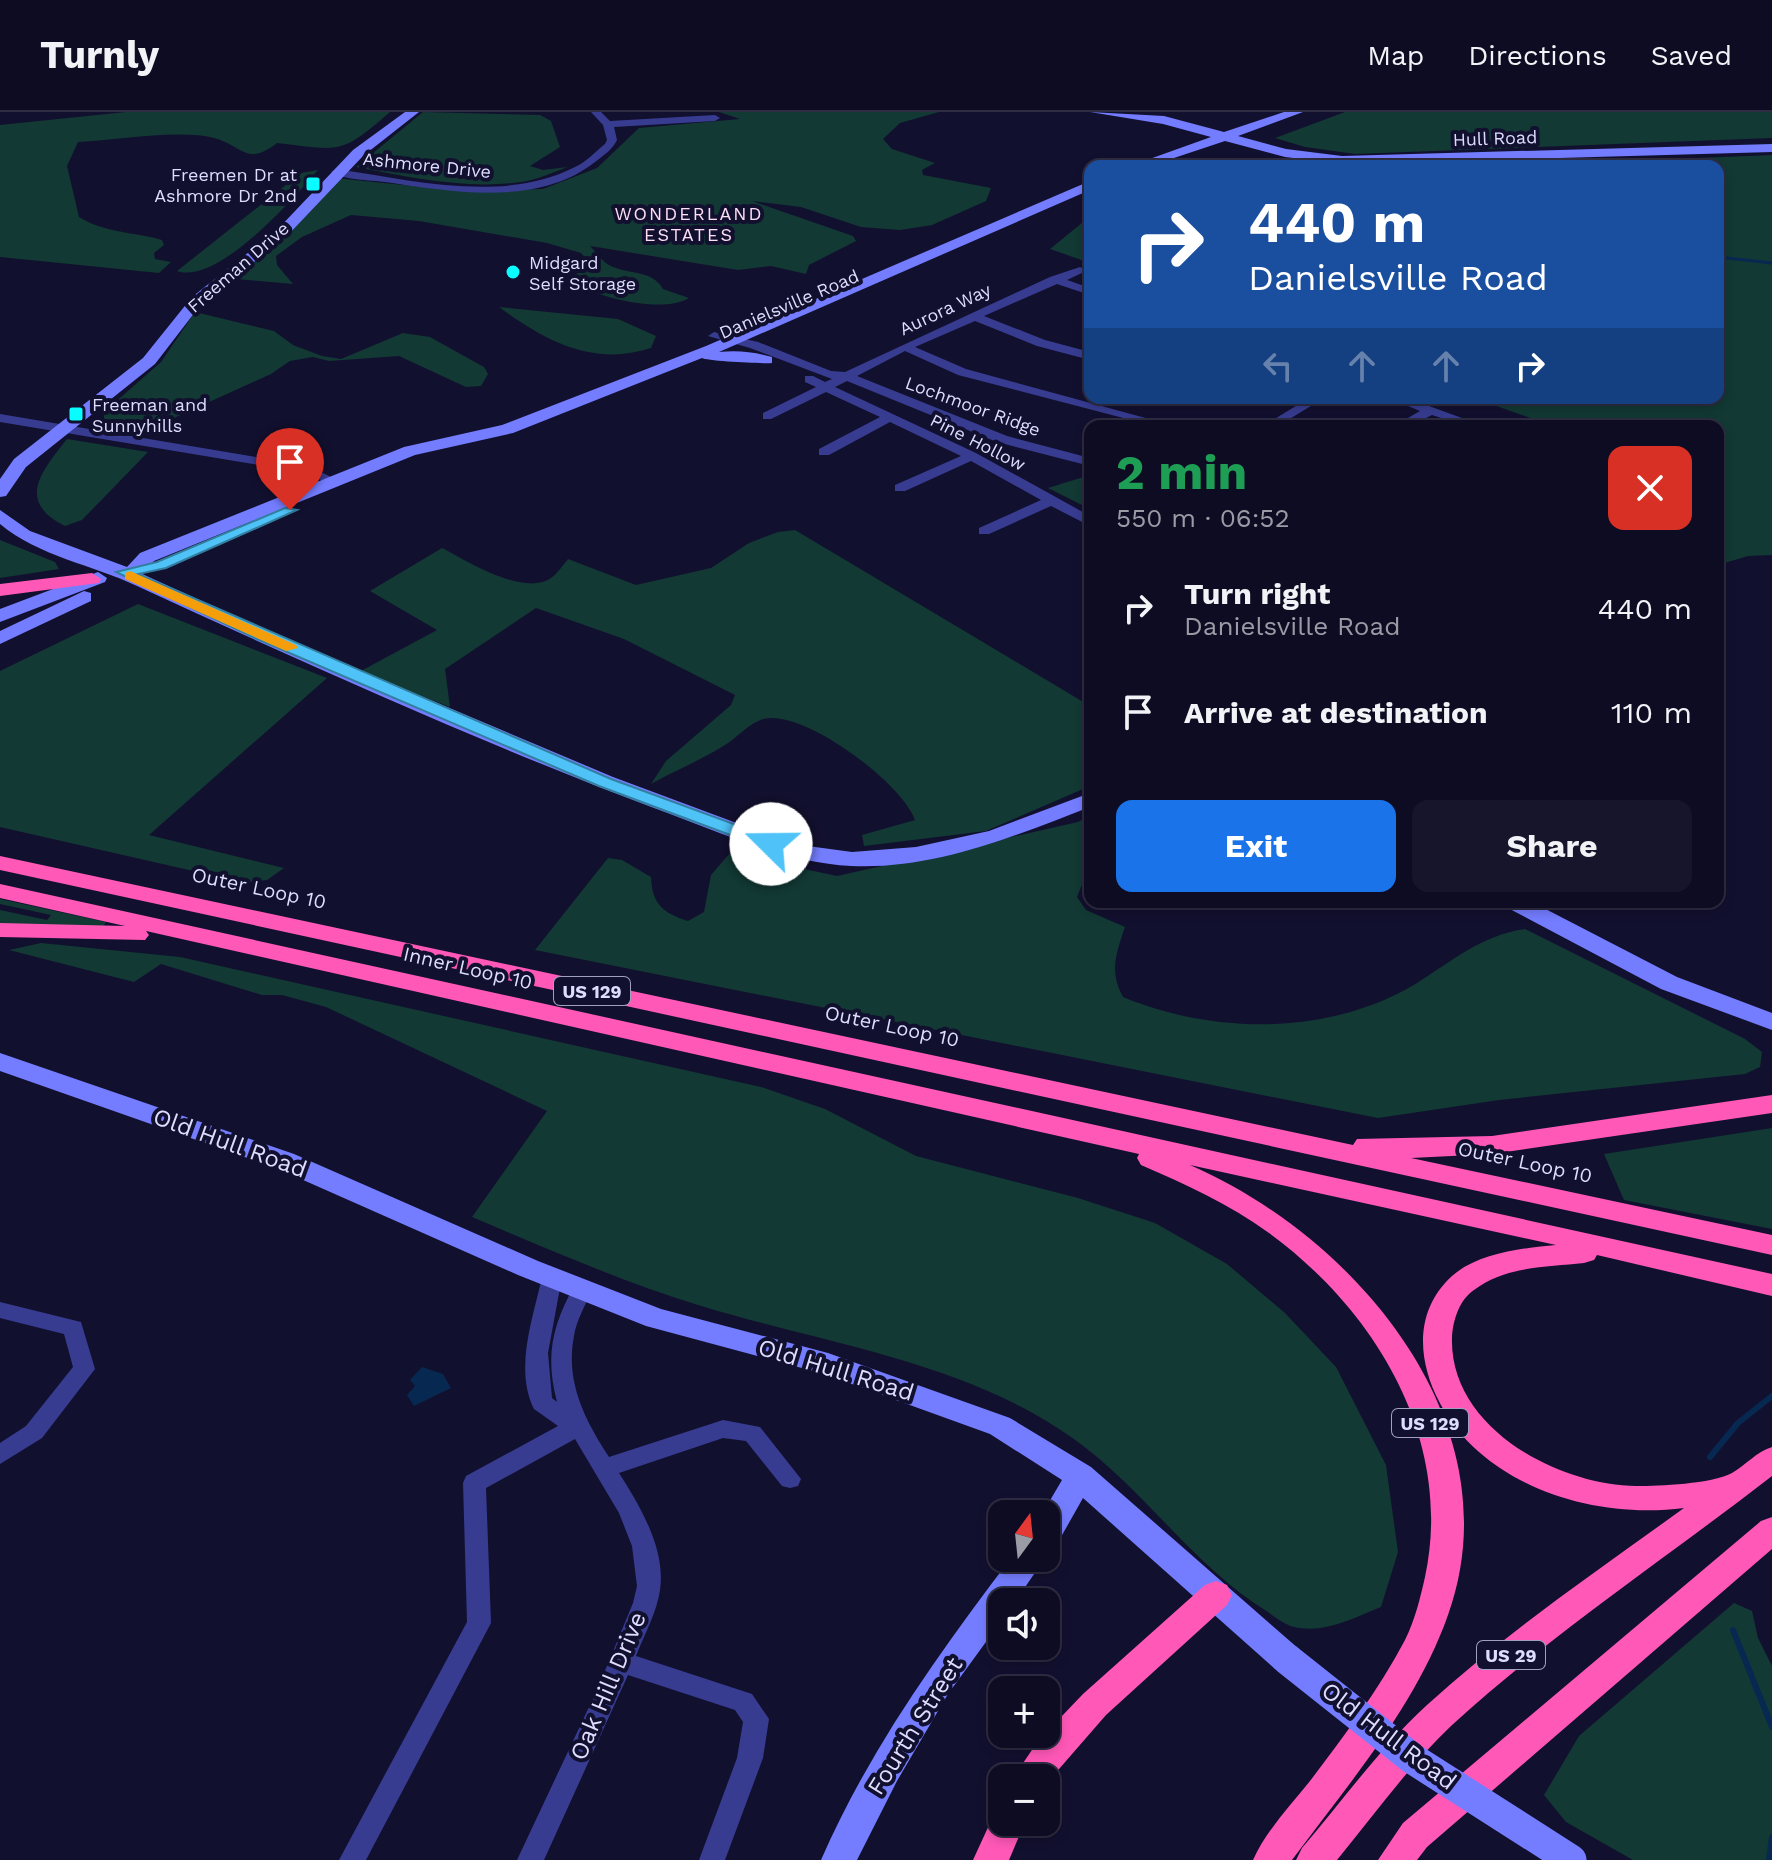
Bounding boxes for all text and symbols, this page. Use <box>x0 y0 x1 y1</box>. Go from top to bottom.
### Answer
text: Turnly <box>40 33 159 77</box>
text: Map <box>1367 39 1424 72</box>
text: Directions <box>1468 39 1607 72</box>
text: Saved <box>1651 39 1732 72</box>
street label: Hull Road <box>1452 126 1538 150</box>
street label: Ashmore Drive <box>362 148 492 182</box>
place label: Freemen Dr at Ashmore Dr 2nd <box>154 164 297 206</box>
marker: Freemen Dr at Ashmore Dr 2nd <box>304 175 322 193</box>
text: 440 m <box>1248 190 1425 256</box>
icon: right <box>1116 192 1220 296</box>
district label: WONDERLAND ESTATES <box>614 203 764 245</box>
street label: Freeman Drive <box>183 217 293 317</box>
place label: Midgard Self Storage <box>529 252 636 294</box>
text: Danielsville Road <box>1248 257 1548 299</box>
marker: Midgard Self Storage <box>504 263 522 281</box>
street label: Danielsville Road <box>716 265 862 343</box>
street label: Aurora Way <box>896 278 995 339</box>
icon: left <box>1256 344 1300 388</box>
icon: ahead <box>1340 344 1384 388</box>
icon: ahead <box>1424 344 1468 388</box>
icon: right <box>1508 344 1552 388</box>
street label: Lochmoor Ridge <box>903 372 1043 440</box>
place label: Freeman and Sunnyhills <box>92 394 207 436</box>
marker: Freeman and Sunnyhills <box>67 405 85 423</box>
street label: Pine Hollow <box>927 409 1029 475</box>
pin <box>256 428 324 510</box>
icon: arrive <box>268 440 312 484</box>
text: 2 min <box>1116 444 1247 501</box>
button: close <box>1608 446 1692 530</box>
text: 550 m · 06:52 <box>1116 503 1290 533</box>
text: Turn right <box>1184 576 1330 611</box>
icon: right <box>1116 586 1160 630</box>
text: 440 m <box>1598 591 1692 626</box>
text: Danielsville Road <box>1184 611 1400 641</box>
icon: arrive <box>1116 690 1160 734</box>
text: Arrive at destination <box>1184 695 1488 730</box>
text: 110 m <box>1611 695 1692 730</box>
button: Exit <box>1116 800 1396 892</box>
button: Share <box>1412 800 1692 892</box>
position arrow <box>729 802 813 886</box>
street label: Outer Loop 10 <box>190 862 328 914</box>
street label: Inner Loop 10 <box>401 942 535 994</box>
road number: US 129 <box>554 977 630 1005</box>
street label: Outer Loop 10 <box>823 1000 961 1052</box>
street label: Old Hull Road <box>149 1102 311 1184</box>
street label: Outer Loop 10 <box>1456 1136 1594 1188</box>
street label: Old Hull Road <box>755 1333 917 1407</box>
road number: US 129 <box>1392 1409 1468 1437</box>
north arrow <box>988 1500 1060 1572</box>
map controls <box>988 1500 1060 1836</box>
button: sound <box>988 1588 1060 1660</box>
street label: Oak Hill Drive <box>564 1608 652 1764</box>
road number: US 29 <box>1477 1641 1545 1669</box>
street label: Fourth Street <box>862 1652 968 1800</box>
button: + <box>988 1676 1060 1748</box>
street label: Old Hull Road <box>1316 1676 1462 1796</box>
button: − <box>988 1764 1060 1836</box>

